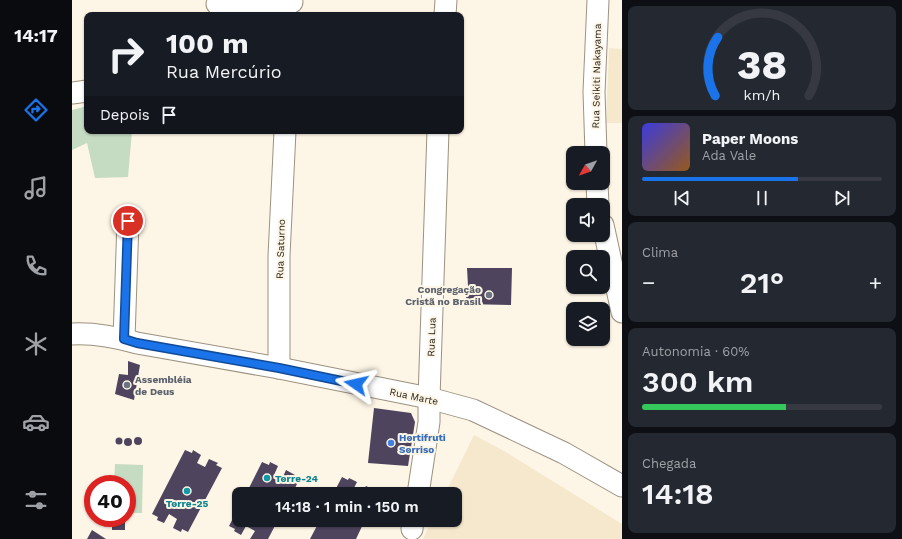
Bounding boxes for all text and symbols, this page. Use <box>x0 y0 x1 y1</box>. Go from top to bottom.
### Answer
street label: Rua Seikiti Nakayama <box>590 23 603 128</box>
text: 14:17 <box>14 25 58 46</box>
text: 100 m <box>166 27 249 60</box>
icon: right <box>100 28 152 80</box>
text: 38 <box>737 40 787 89</box>
text: Rua Mercúrio <box>166 61 282 82</box>
text: km/h <box>744 87 780 103</box>
icon: directions <box>22 96 50 124</box>
icon: arrive <box>158 104 180 126</box>
text: Depois <box>100 106 150 124</box>
text: Paper Moons <box>702 130 798 148</box>
north arrow <box>566 146 610 190</box>
map controls <box>566 146 610 346</box>
text: Ada Vale <box>702 148 756 163</box>
icon: music <box>22 174 50 202</box>
icon: previous <box>671 187 693 209</box>
icon: pause <box>751 187 773 209</box>
icon: next <box>831 187 853 209</box>
button: sound <box>566 198 610 242</box>
pin <box>111 204 145 238</box>
icon: arrive <box>117 210 139 232</box>
street label: Rua Saturno <box>274 219 287 279</box>
text: Clima <box>642 245 678 260</box>
button: search <box>566 250 610 294</box>
icon: phone <box>22 252 50 280</box>
text: 21° <box>740 265 784 300</box>
text: − <box>642 270 655 295</box>
text: + <box>869 270 882 295</box>
place label: Congregação Cristã no Brasil <box>405 284 482 307</box>
marker: Congregação Cristã no Brasil <box>484 290 494 300</box>
button: layers <box>566 302 610 346</box>
street label: Rua Lua <box>425 317 438 357</box>
icon: climate <box>22 330 50 358</box>
text: Autonomia · 60% <box>642 344 749 359</box>
position arrow <box>335 363 377 405</box>
text: 300 km <box>642 364 753 399</box>
place label: Assembléia de Deus <box>135 374 192 397</box>
marker: Assembléia de Deus <box>122 380 132 390</box>
street label: Rua Marte <box>389 386 439 407</box>
icon: car <box>22 408 50 436</box>
place label: Hortifruti Sorriso <box>399 432 446 455</box>
marker: Hortifruti Sorriso <box>386 438 396 448</box>
text: Chegada <box>642 456 696 471</box>
marker: Torre-24 <box>262 473 272 483</box>
place label: Torre-24 <box>275 473 319 484</box>
speed limit sign: 40 <box>84 475 136 527</box>
text: 14:18 <box>642 476 714 511</box>
icon: filters <box>22 486 50 514</box>
marker: Torre-25 <box>182 486 192 496</box>
place label: Torre-25 <box>166 498 208 509</box>
text: 14:18 · 1 min · 150 m <box>275 498 419 516</box>

